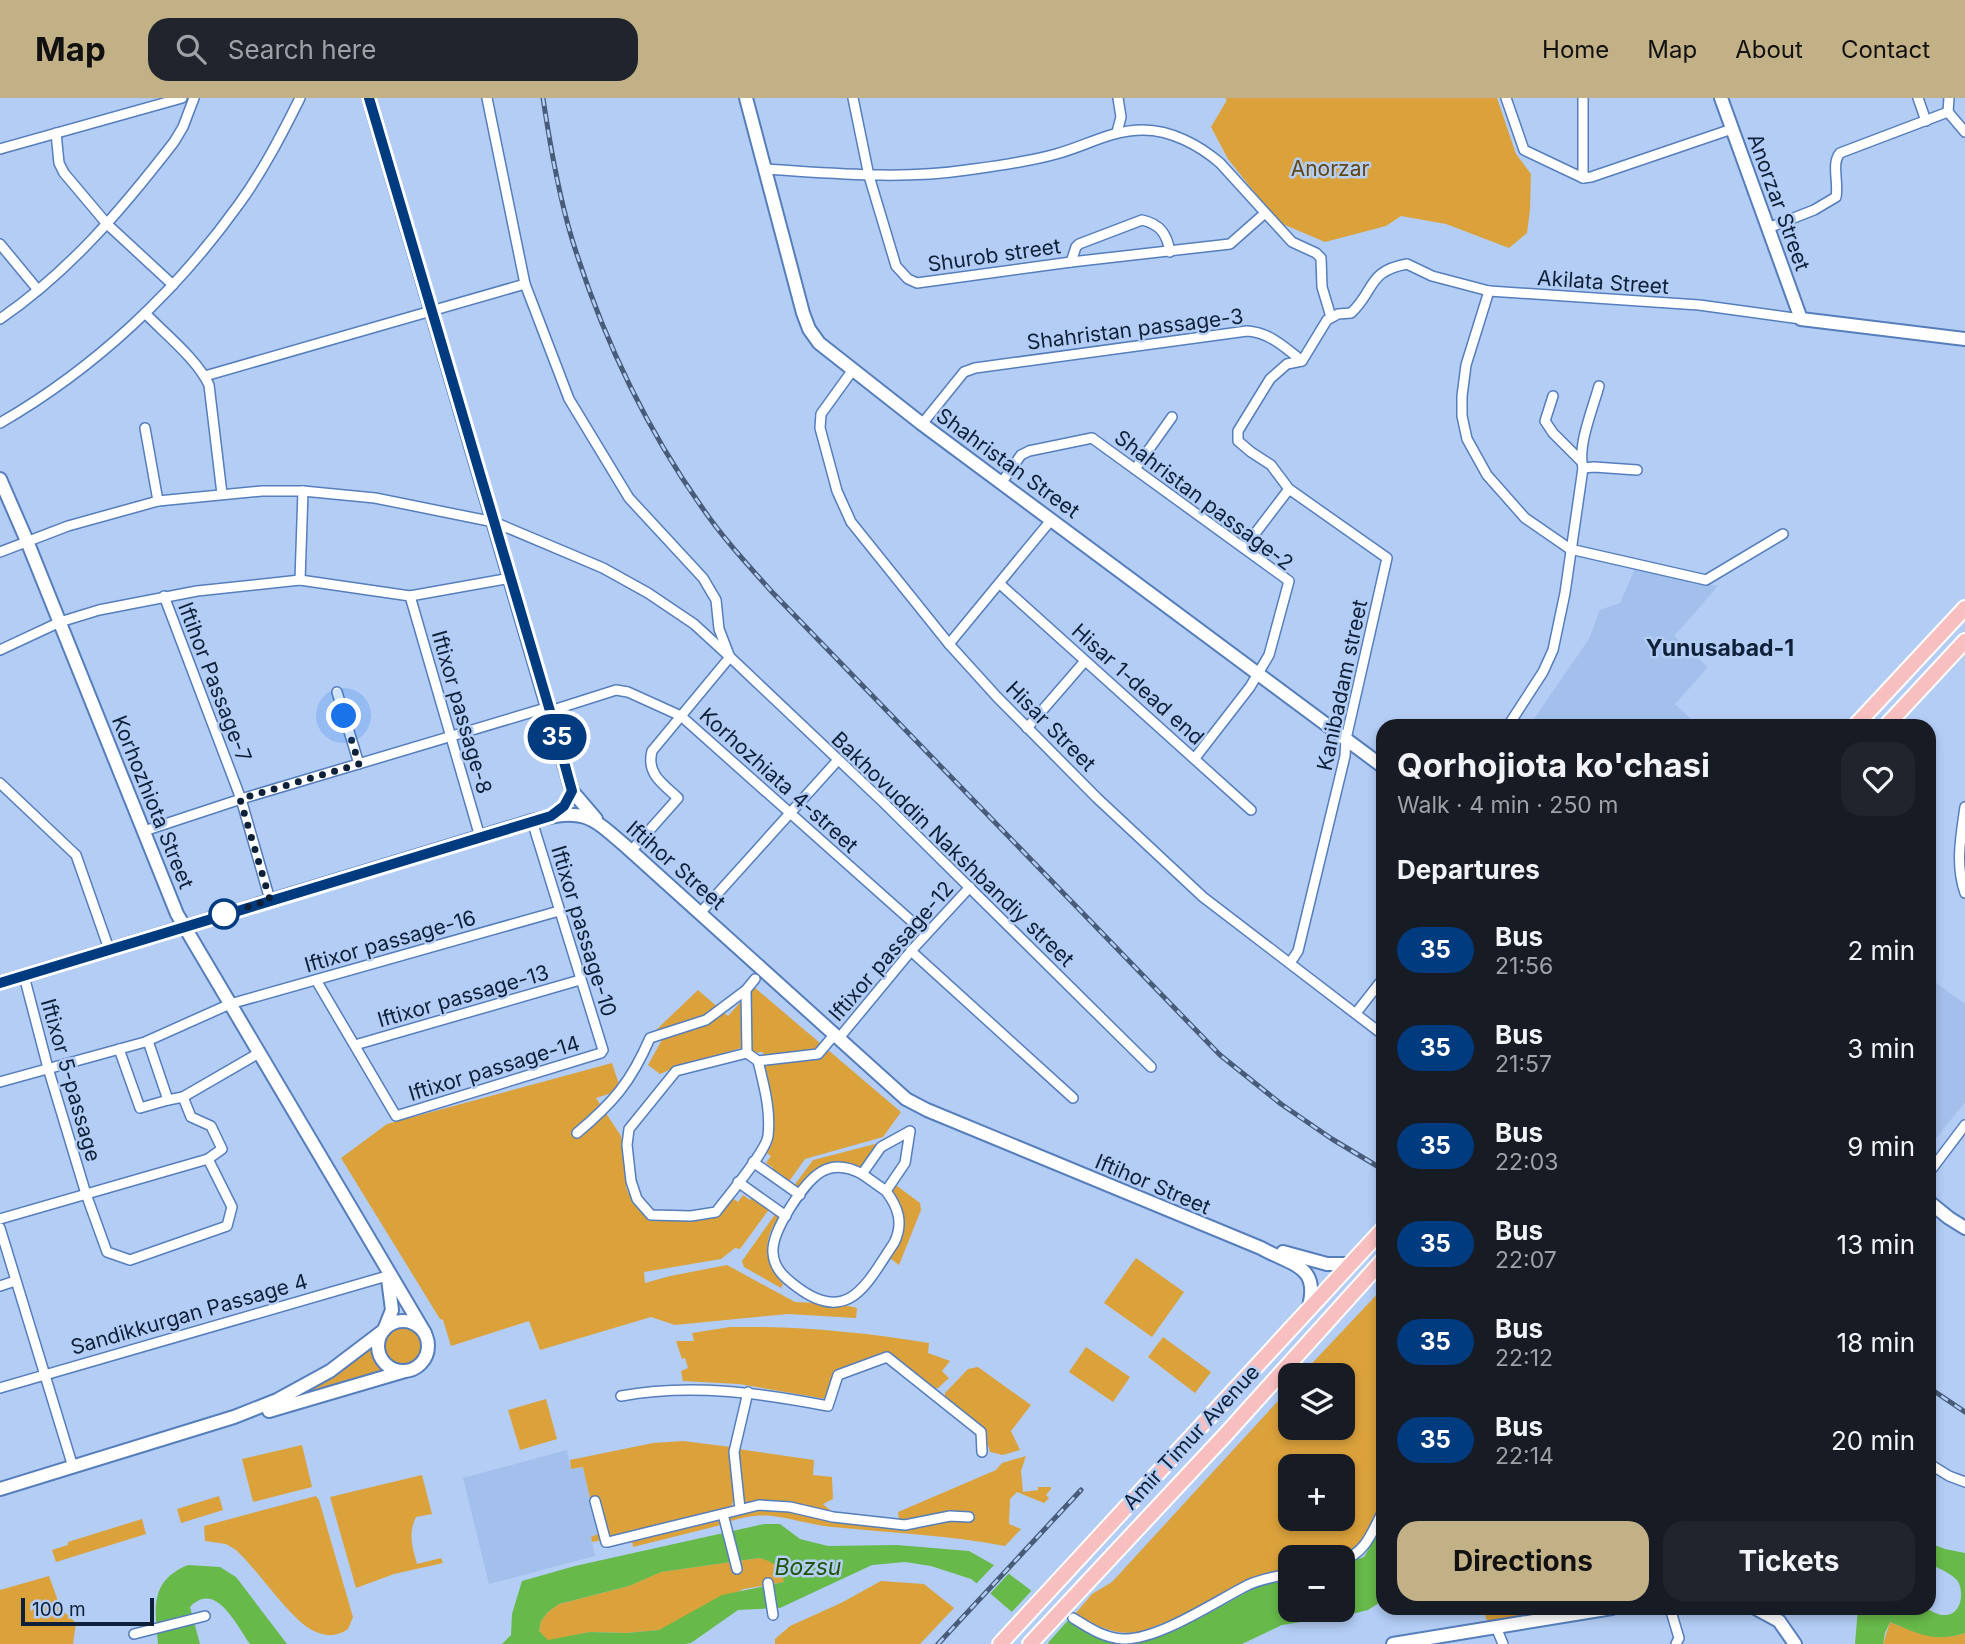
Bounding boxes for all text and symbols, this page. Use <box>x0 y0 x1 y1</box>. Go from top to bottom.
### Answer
search box <box>148 18 638 81</box>
text: Map <box>35 29 106 69</box>
icon: search <box>172 30 210 68</box>
text: Search here <box>228 34 376 65</box>
text: Home <box>1542 35 1609 64</box>
text: Map <box>1647 35 1697 64</box>
text: About <box>1735 35 1803 64</box>
text: Contact <box>1841 35 1930 64</box>
street label: Anorzar Street <box>1743 130 1815 274</box>
park label: Anorzar <box>1291 156 1369 181</box>
street label: Shurob street <box>926 233 1062 277</box>
street label: Akilata Street <box>1536 265 1670 299</box>
street label: Shahristan passage-3 <box>1025 303 1245 355</box>
street label: Shahristan Street <box>932 403 1085 523</box>
street label: Shahristan passage-2 <box>1110 425 1298 575</box>
street label: Kanibadam street <box>1312 597 1372 773</box>
street label: Iftihor Passage-7 <box>173 599 257 765</box>
street label: Hisar 1-dead end <box>1067 618 1209 750</box>
street label: Iftixor passage-8 <box>427 628 497 796</box>
district label: Yunusabad-1 <box>1646 634 1794 662</box>
street label: Hisar Street <box>1001 676 1101 776</box>
your location <box>326 698 361 733</box>
street label: Korhozhiаta 4-street <box>695 702 863 858</box>
street label: Korhozhiota Street <box>107 712 199 892</box>
line badge: 35 <box>526 714 588 760</box>
text: 35 <box>542 722 572 751</box>
street label: Bakhovuddin Nakshbandiy street <box>827 726 1080 972</box>
button: heart <box>1841 742 1915 816</box>
text: Qorhojiota ko'chasi <box>1397 745 1710 785</box>
text: Walk · 4 min · 250 m <box>1397 791 1619 819</box>
street label: Iftihor Street <box>621 815 731 915</box>
street label: Iftixor passage-10 <box>546 843 622 1019</box>
text: Departures <box>1397 854 1540 885</box>
street label: Iftixor passage-12 <box>824 876 958 1026</box>
unlabelled marker <box>209 899 239 929</box>
street label: Iftixor passage-16 <box>301 905 479 977</box>
text: Bus <box>1495 921 1543 952</box>
text: 35 <box>1420 935 1451 964</box>
text: 2 min <box>1847 935 1915 966</box>
text: 21:56 <box>1495 952 1553 980</box>
street label: Iftixor passage-13 <box>374 960 552 1032</box>
street label: Iftixor 5-passage <box>36 996 106 1164</box>
text: Bus <box>1495 1019 1543 1050</box>
street label: Iftixor passage-14 <box>405 1030 583 1106</box>
text: 35 <box>1420 1033 1451 1062</box>
text: 3 min <box>1847 1033 1915 1064</box>
text: 21:57 <box>1495 1050 1552 1078</box>
text: Bus <box>1495 1117 1543 1148</box>
text: 35 <box>1420 1131 1451 1160</box>
text: 9 min <box>1847 1131 1915 1162</box>
text: 22:03 <box>1495 1148 1558 1176</box>
street label: Iftihor Street <box>1092 1149 1214 1220</box>
text: Bus <box>1495 1215 1543 1246</box>
text: 35 <box>1420 1229 1451 1258</box>
text: 13 min <box>1837 1229 1915 1260</box>
text: 22:07 <box>1495 1246 1557 1274</box>
street label: Sandikkurgаn Passage 4 <box>68 1268 310 1360</box>
text: Bus <box>1495 1313 1543 1344</box>
text: 35 <box>1420 1327 1451 1356</box>
text: 18 min <box>1837 1327 1915 1358</box>
text: 22:12 <box>1495 1344 1553 1372</box>
street label: Amir Timur Avenue <box>1117 1359 1265 1515</box>
map controls <box>1278 1363 1355 1622</box>
button: layers <box>1278 1363 1355 1440</box>
text: Bus <box>1495 1411 1543 1442</box>
text: 35 <box>1420 1425 1451 1454</box>
text: 20 min <box>1831 1425 1915 1456</box>
text: 22:14 <box>1495 1442 1554 1470</box>
button: + <box>1278 1454 1355 1531</box>
button: Directions <box>1397 1521 1649 1601</box>
button: Tickets <box>1663 1521 1915 1601</box>
button: − <box>1278 1545 1355 1622</box>
water label: Bozsu <box>775 1553 841 1581</box>
scale bar <box>21 1595 154 1627</box>
text: 100 m <box>32 1598 86 1621</box>

